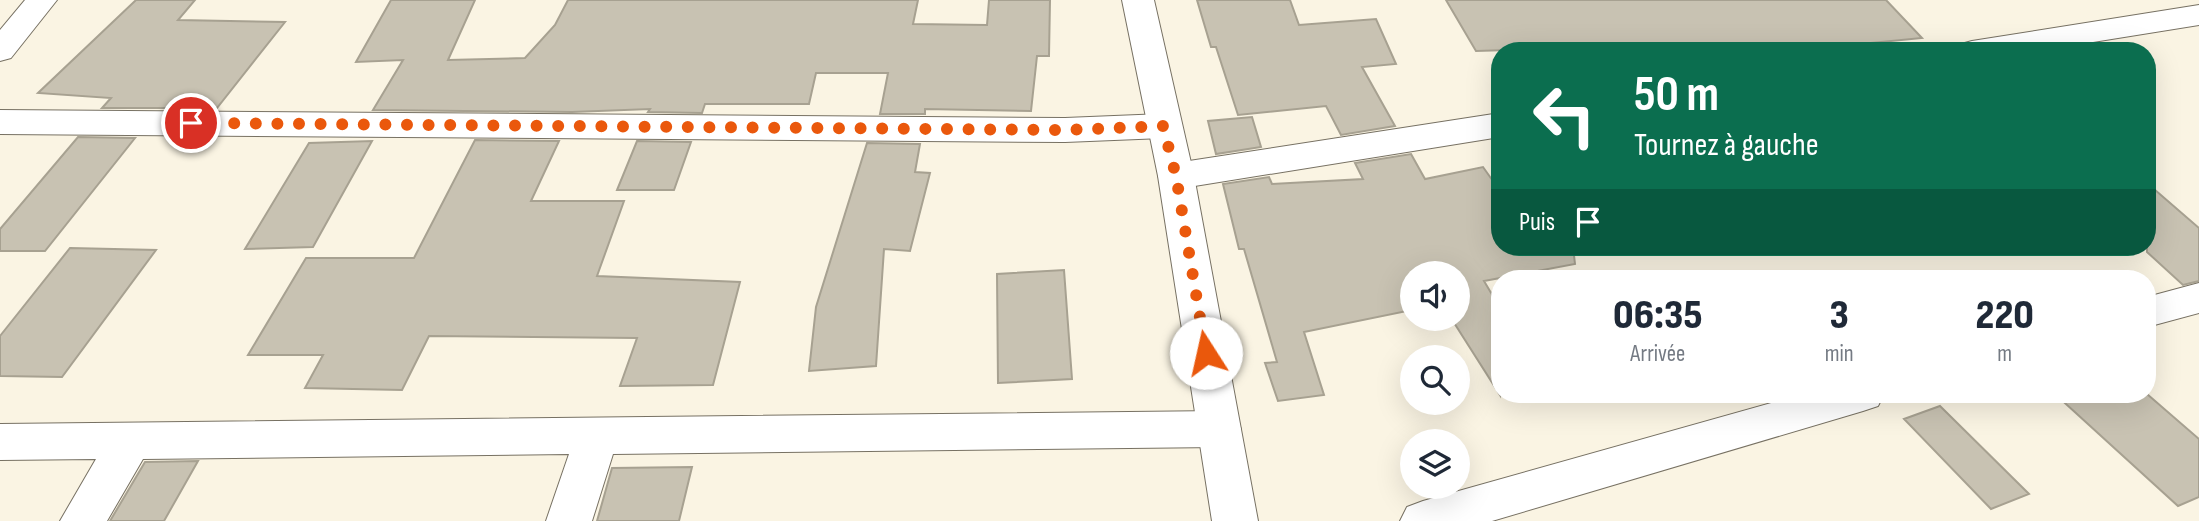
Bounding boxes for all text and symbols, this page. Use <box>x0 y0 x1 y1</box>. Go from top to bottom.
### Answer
text: 50 m <box>1634 66 1719 125</box>
icon: left <box>1519 70 1610 161</box>
pin <box>161 93 221 153</box>
icon: arrive <box>172 104 210 142</box>
text: Tournez à gauche <box>1634 126 1819 165</box>
icon: arrive <box>1569 203 1607 241</box>
text: Puis <box>1519 207 1555 238</box>
map controls <box>1400 261 1470 499</box>
button: sound <box>1400 261 1470 331</box>
text: 06:35 <box>1613 290 1703 341</box>
text: 3 <box>1829 290 1849 341</box>
text: 220 <box>1976 290 2034 341</box>
position arrow <box>1169 316 1243 390</box>
text: Arrivée <box>1630 340 1685 368</box>
text: min <box>1825 340 1854 368</box>
text: m <box>1997 340 2012 368</box>
button: search <box>1400 345 1470 415</box>
button: layers <box>1400 429 1470 499</box>

